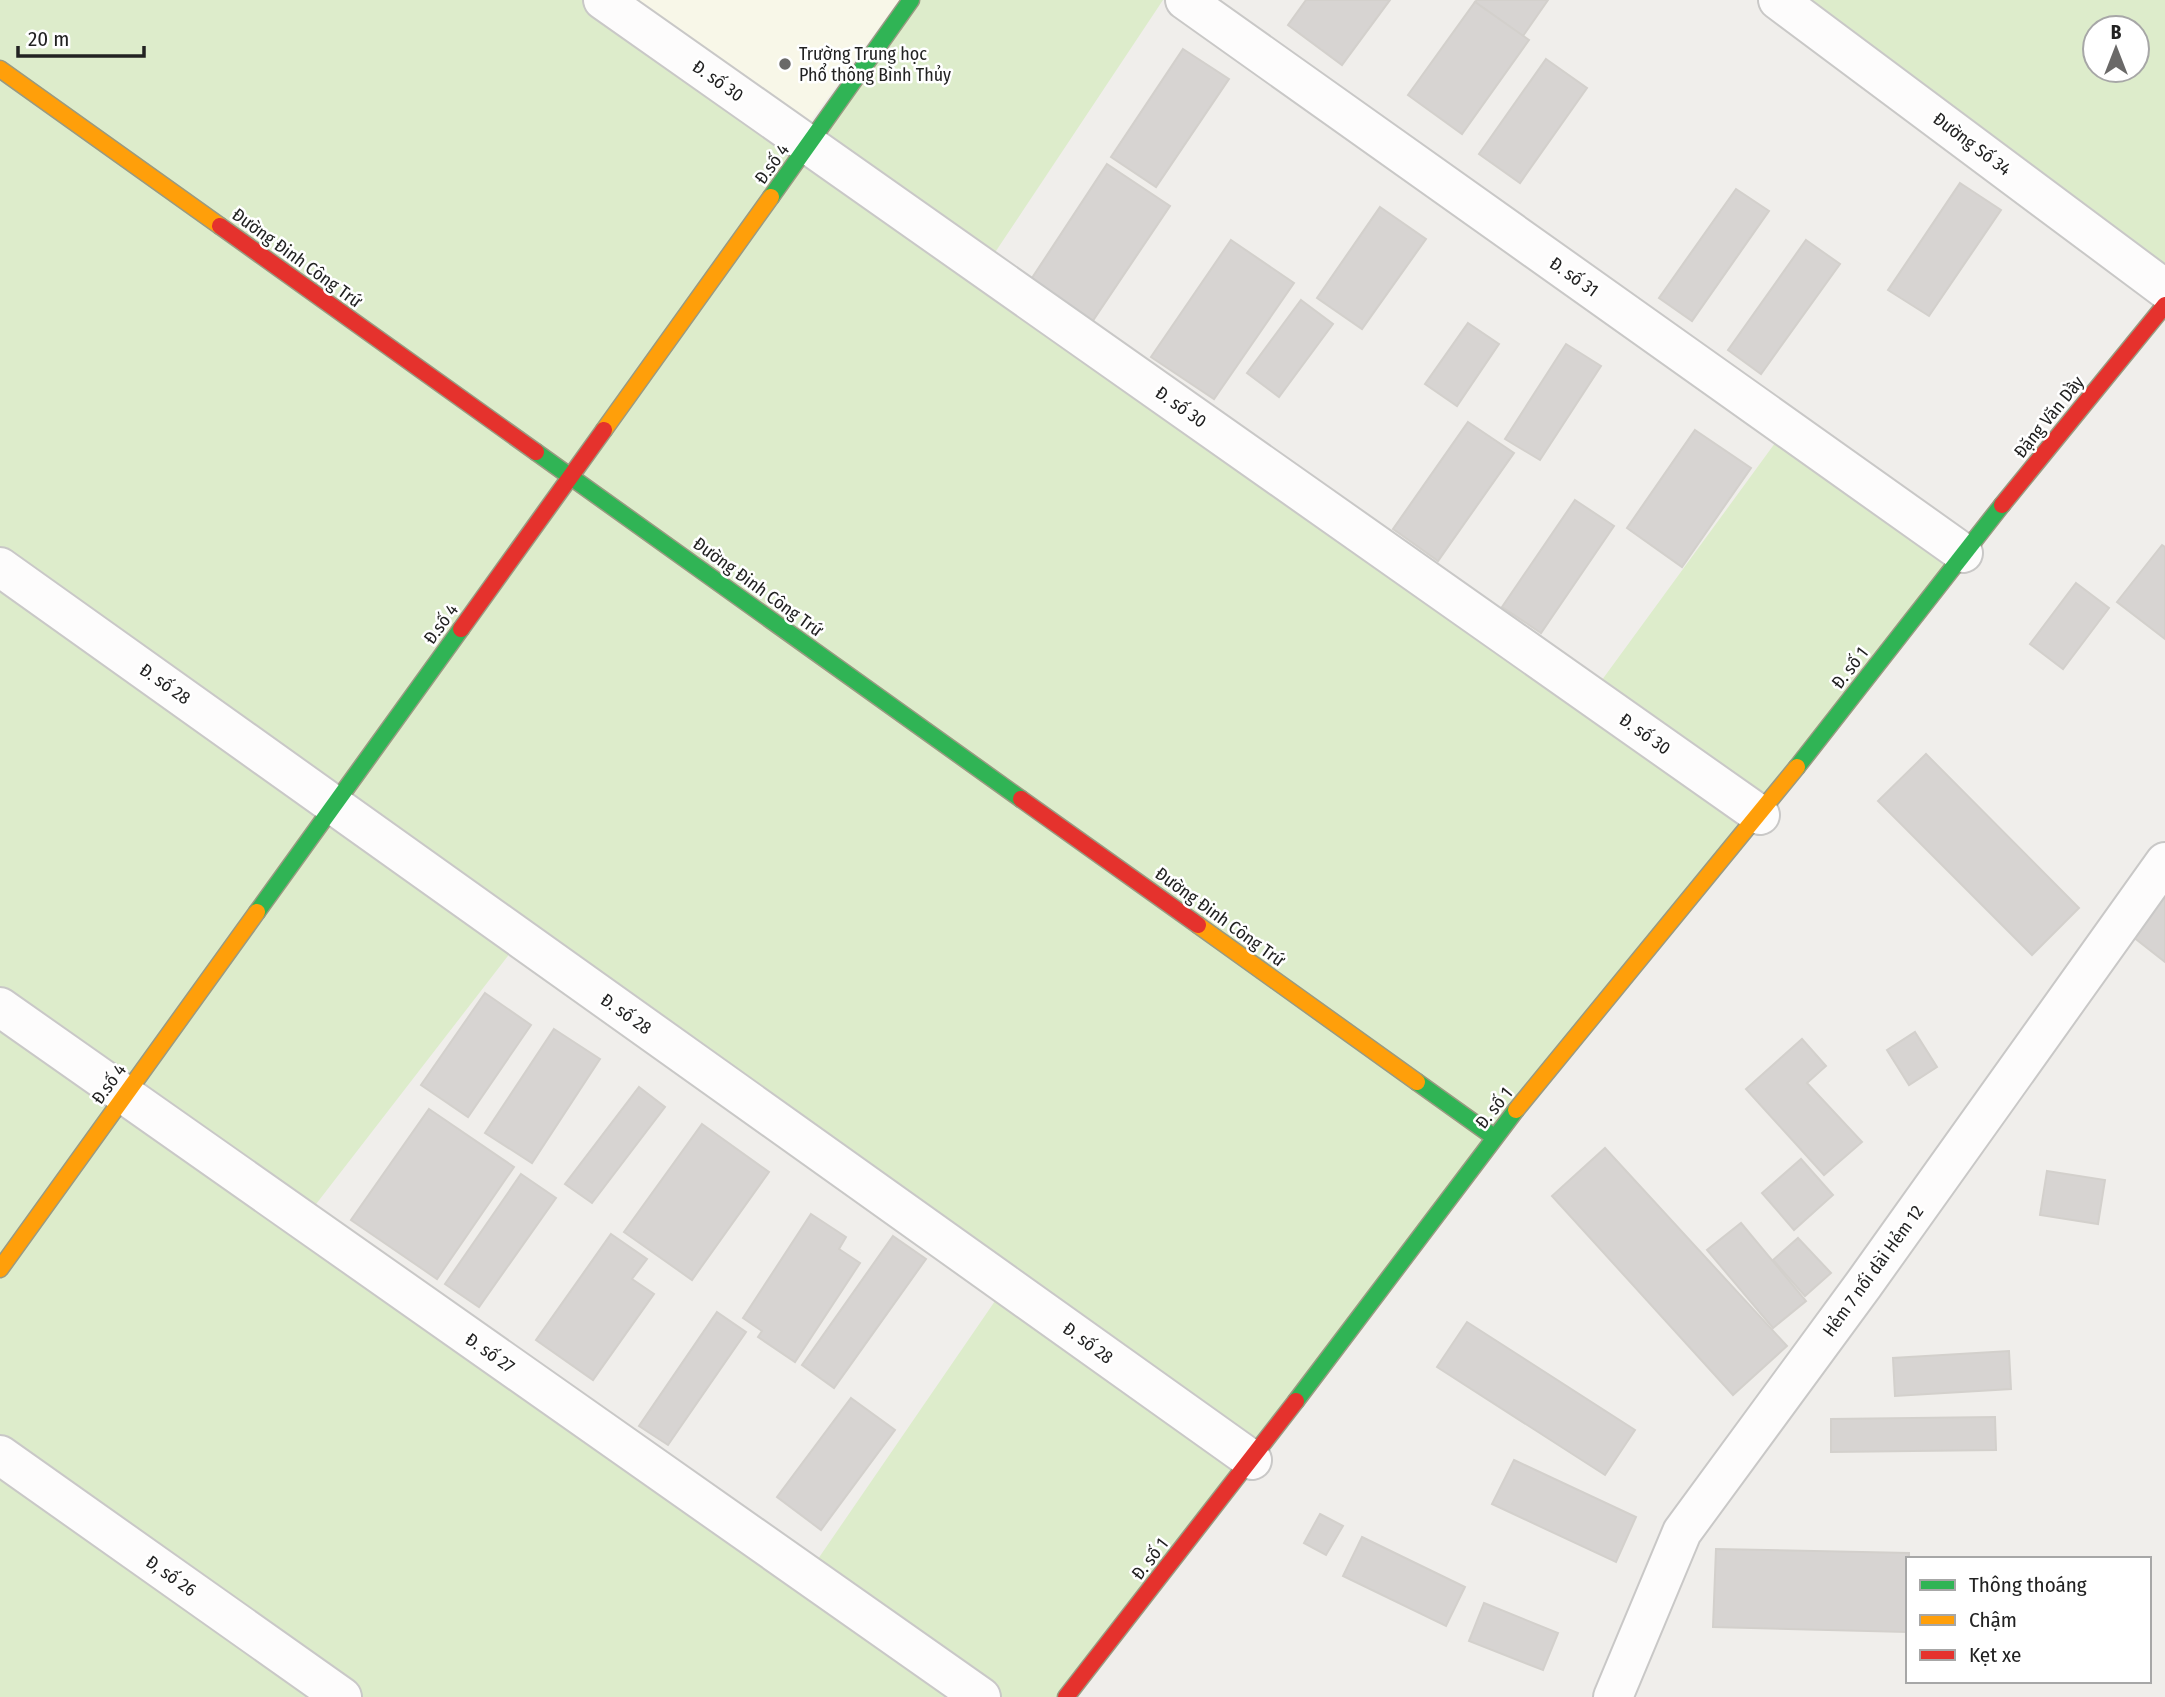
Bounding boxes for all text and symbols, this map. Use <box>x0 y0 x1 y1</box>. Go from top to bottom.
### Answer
scale bar <box>18 14 144 58</box>
north arrow <box>2081 14 2151 84</box>
text: B <box>2111 21 2122 44</box>
text: 20 m <box>28 26 69 52</box>
place label: Trường Trung học Phổ thông Bình Thủy <box>799 43 951 86</box>
street label: Đ. số 30 <box>688 56 748 106</box>
marker: Trường Trung học Phổ thông Bình Thủy <box>777 56 793 72</box>
street label: Đường Số 34 <box>1929 108 2015 181</box>
street label: Đ.số 4 <box>750 139 794 188</box>
street label: Đường Đinh Công Trứ <box>228 204 366 312</box>
street label: Đ. số 31 <box>1545 252 1603 302</box>
street label: Đặng Văn Dầy <box>2009 371 2089 463</box>
street label: Đ. số 30 <box>1151 382 1211 432</box>
street label: Đường Đinh Công Trứ <box>689 533 827 641</box>
street label: Đ.số 4 <box>419 599 463 648</box>
street label: Đ. số 1 <box>1827 643 1873 693</box>
street label: Đ. số 28 <box>135 659 195 709</box>
street label: Đ. số 30 <box>1615 709 1675 759</box>
street label: Đường Đinh Công Trứ <box>1151 863 1289 971</box>
street label: Đ. số 28 <box>596 989 656 1039</box>
street label: Đ.số 4 <box>87 1059 131 1108</box>
street label: Đ. số 1 <box>1471 1083 1517 1133</box>
street label: Hẻm 7 nối dài Hẻm 12 <box>1818 1201 1928 1341</box>
street label: Đ. số 28 <box>1059 1317 1117 1369</box>
street label: Đ. số 27 <box>461 1328 519 1378</box>
street label: Đ. số 1 <box>1127 1534 1173 1584</box>
street label: Đ, số 26 <box>142 1551 201 1601</box>
legend <box>1906 1557 2151 1683</box>
text: Thông thoáng <box>1969 1572 2087 1598</box>
text: Chậm <box>1969 1607 2017 1633</box>
text: Kẹt xe <box>1969 1642 2021 1668</box>

